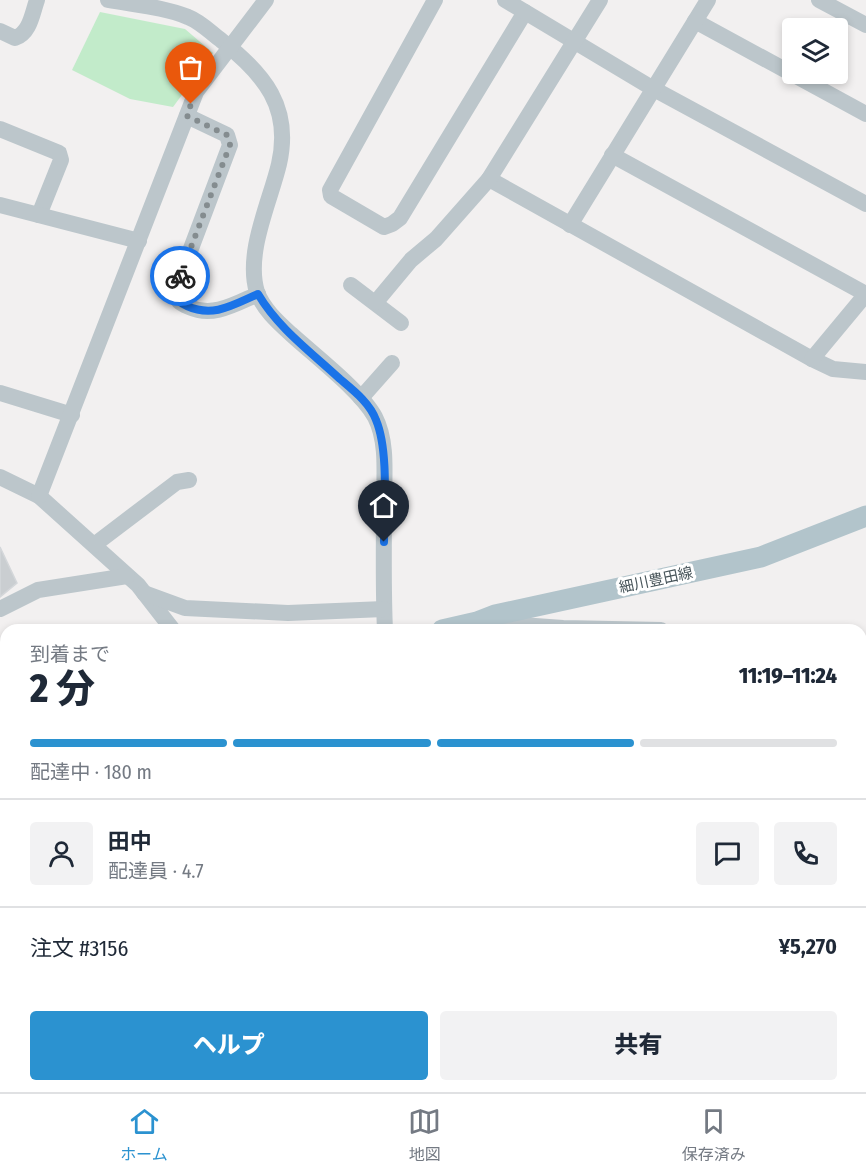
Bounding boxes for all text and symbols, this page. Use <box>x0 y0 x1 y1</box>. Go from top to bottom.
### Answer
map controls <box>782 18 848 84</box>
button: layers <box>782 18 848 84</box>
pin <box>165 42 216 104</box>
icon: bag <box>174 51 207 84</box>
courier <box>150 246 210 306</box>
icon: bike <box>164 260 197 293</box>
pin <box>358 480 409 542</box>
icon: home <box>367 489 400 522</box>
street label: 細川豊田線 <box>617 563 695 597</box>
text: 到着まで <box>30 642 110 666</box>
text: 11:19–11:24 <box>739 662 837 689</box>
text: 2 分 <box>30 666 95 712</box>
text: 配達中 · 180 m <box>30 760 152 784</box>
button: person <box>30 822 93 885</box>
button: chat <box>696 822 759 885</box>
button: phone <box>774 822 837 885</box>
text: 田中 <box>108 828 152 855</box>
text: 配達員 · 4.7 <box>108 859 204 883</box>
text: ¥5,270 <box>779 933 837 960</box>
text: 注文 #3156 <box>30 935 128 962</box>
button: ヘルプ <box>30 1011 428 1080</box>
button: 共有 <box>440 1011 837 1080</box>
tab: ホーム <box>120 1105 168 1165</box>
tab: 地図 <box>408 1105 441 1165</box>
tab: 保存済み <box>682 1105 746 1165</box>

